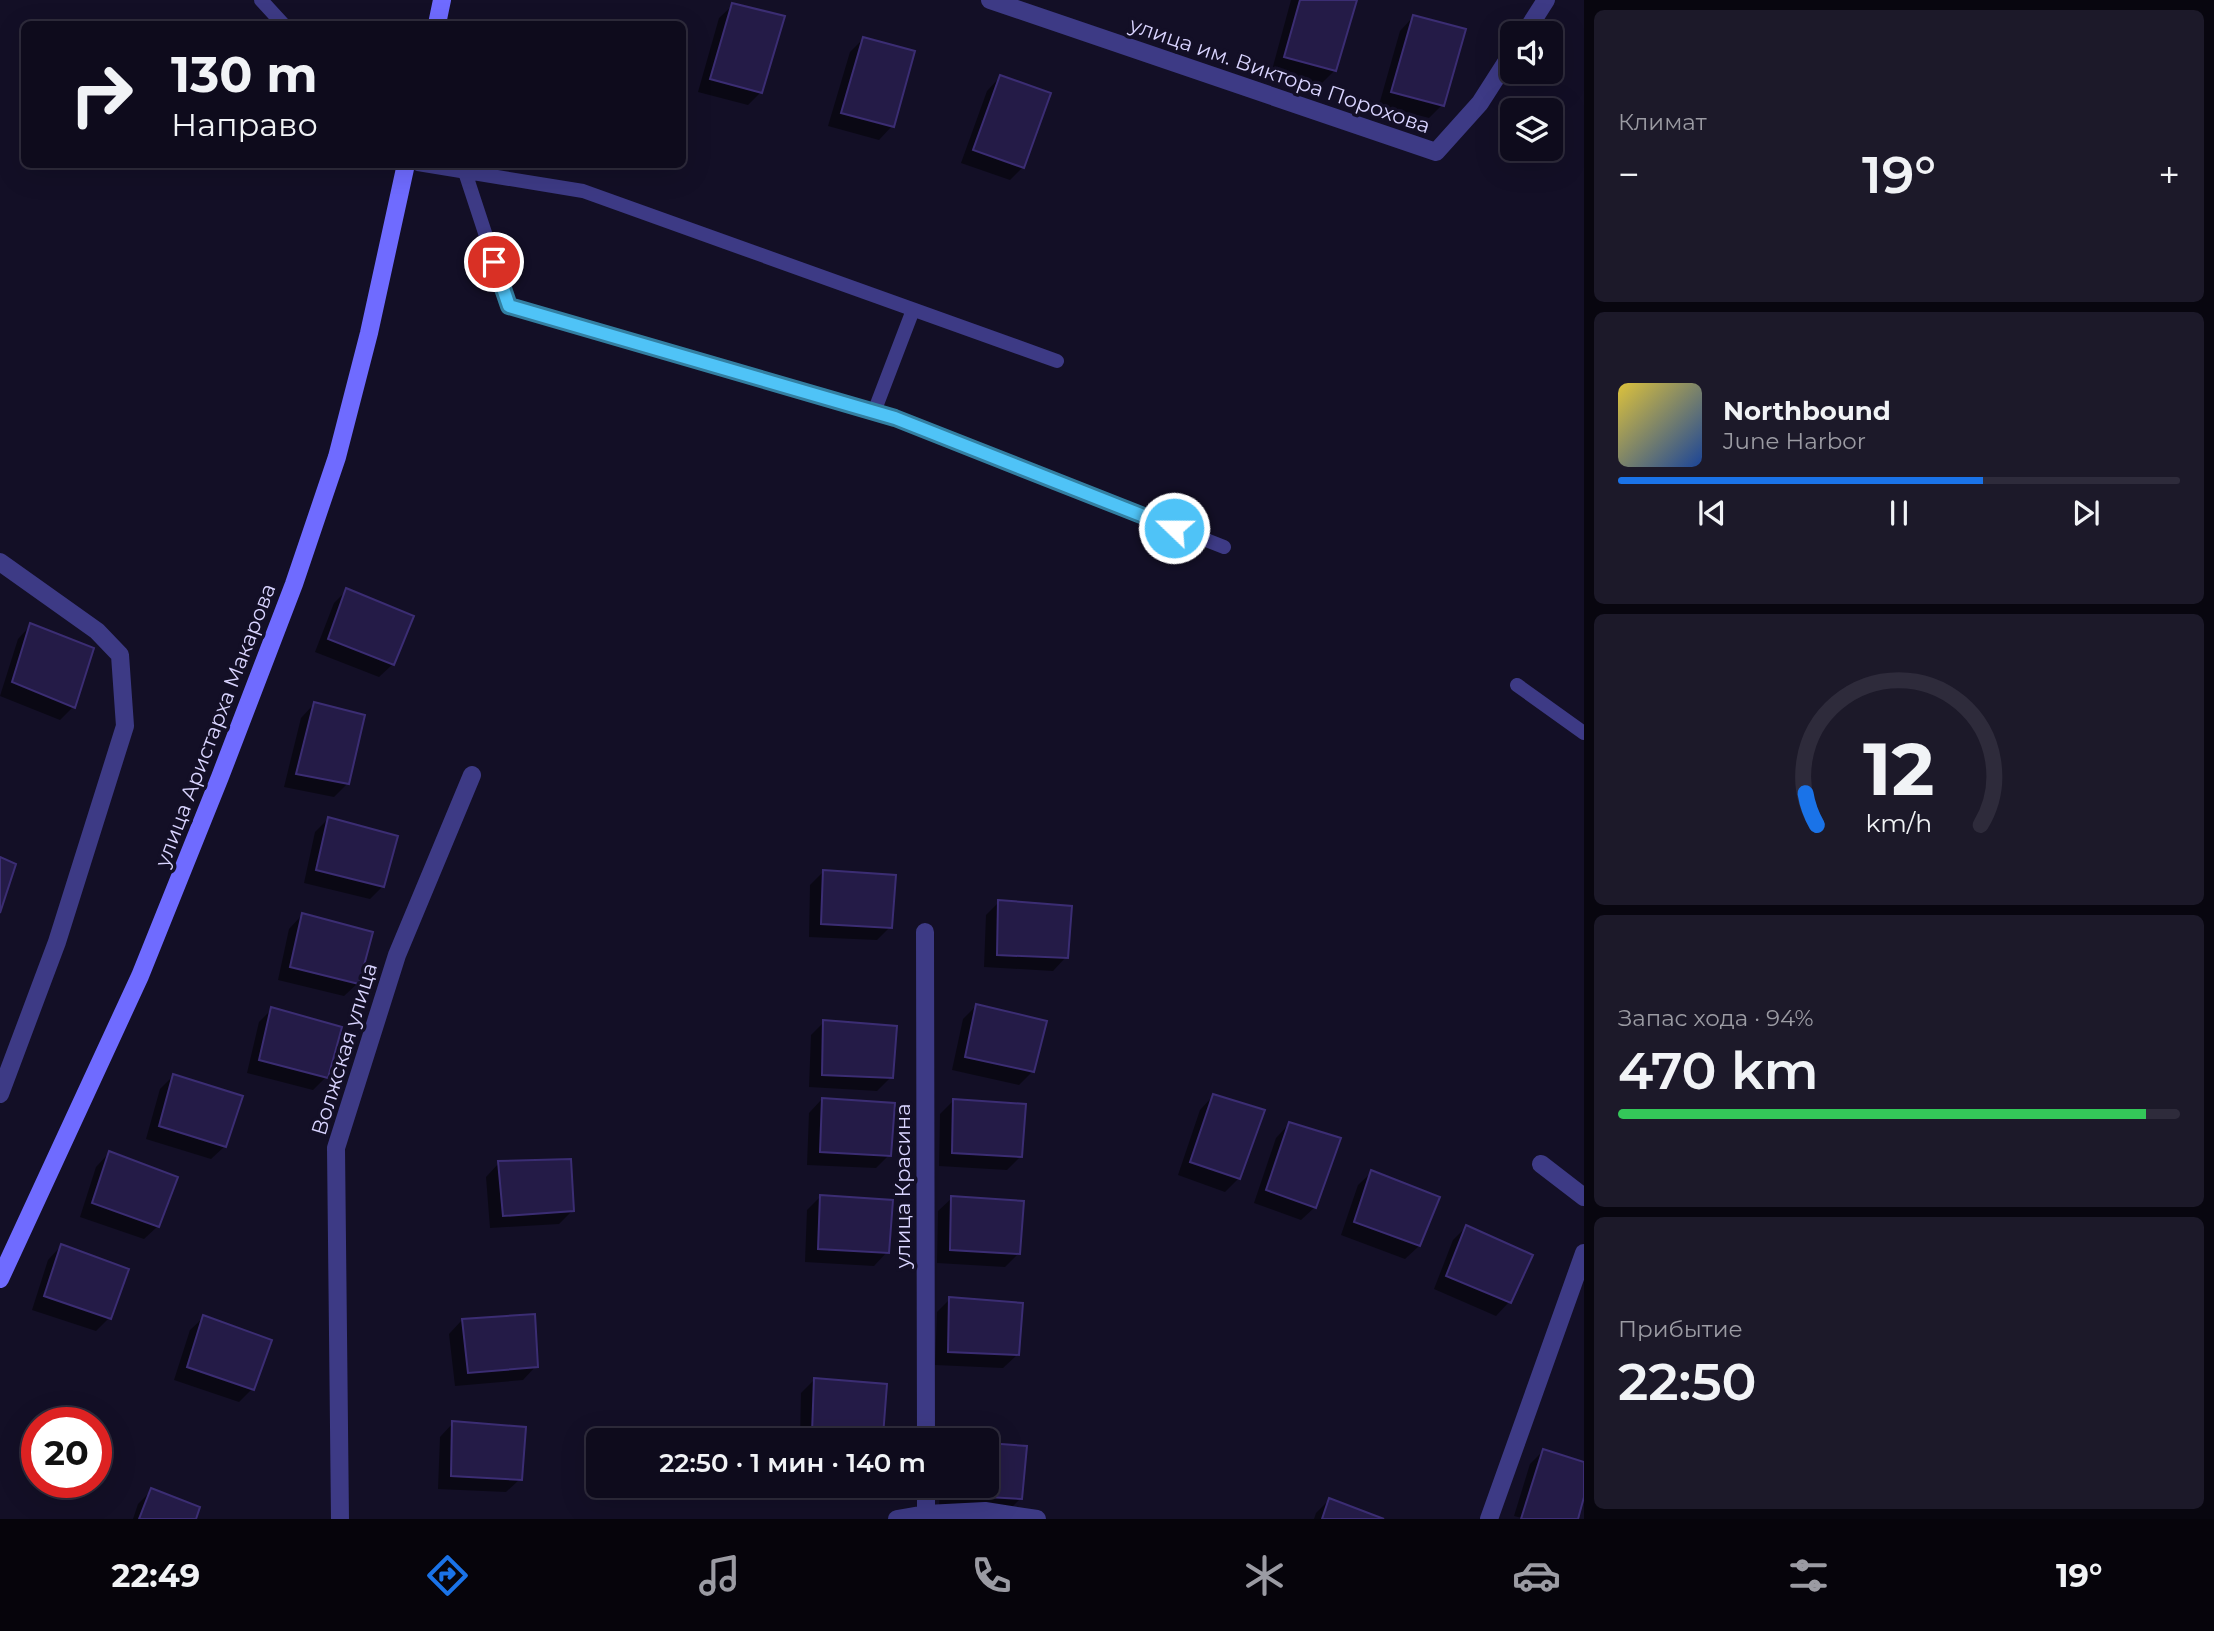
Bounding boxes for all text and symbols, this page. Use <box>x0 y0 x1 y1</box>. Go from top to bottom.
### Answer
street label: улица им. Виктора Порохова <box>1125 11 1434 138</box>
map controls <box>1500 21 1563 161</box>
button: sound <box>1500 21 1563 84</box>
text: 130 m <box>171 45 318 104</box>
icon: right <box>56 49 147 140</box>
button: layers <box>1500 98 1563 161</box>
text: Направо <box>171 105 318 144</box>
text: Климат <box>1618 108 1707 136</box>
text: 19° <box>1862 143 1936 206</box>
text: − <box>1618 151 1640 198</box>
text: + <box>2158 151 2180 198</box>
pin <box>464 232 524 292</box>
icon: arrive <box>475 243 513 281</box>
text: Northbound <box>1723 395 1891 427</box>
text: June Harbor <box>1723 427 1866 455</box>
position arrow <box>1137 491 1211 565</box>
icon: previous <box>1693 494 1731 532</box>
icon: pause <box>1880 494 1918 532</box>
icon: next <box>2067 494 2105 532</box>
street label: улица Аристарха Макарова <box>149 580 281 871</box>
text: 12 <box>1863 726 1935 814</box>
text: km/h <box>1866 808 1932 838</box>
street label: Волжская улица <box>306 960 382 1138</box>
text: Запас хода · 94% <box>1618 1004 1814 1032</box>
text: 470 km <box>1618 1039 1818 1102</box>
street label: улица Красина <box>890 1104 915 1269</box>
text: Прибытие <box>1618 1315 1743 1343</box>
text: 22:50 <box>1618 1350 1757 1413</box>
speed limit sign: 20 <box>21 1407 112 1498</box>
text: 22:50 · 1 мин · 140 m <box>659 1447 926 1479</box>
icon: directions <box>423 1551 472 1600</box>
icon: music <box>695 1551 744 1600</box>
icon: phone <box>967 1551 1016 1600</box>
icon: climate <box>1240 1551 1289 1600</box>
icon: car <box>1512 1551 1561 1600</box>
icon: filters <box>1784 1551 1833 1600</box>
text: 22:49 <box>112 1556 200 1595</box>
text: 19° <box>2056 1556 2102 1595</box>

